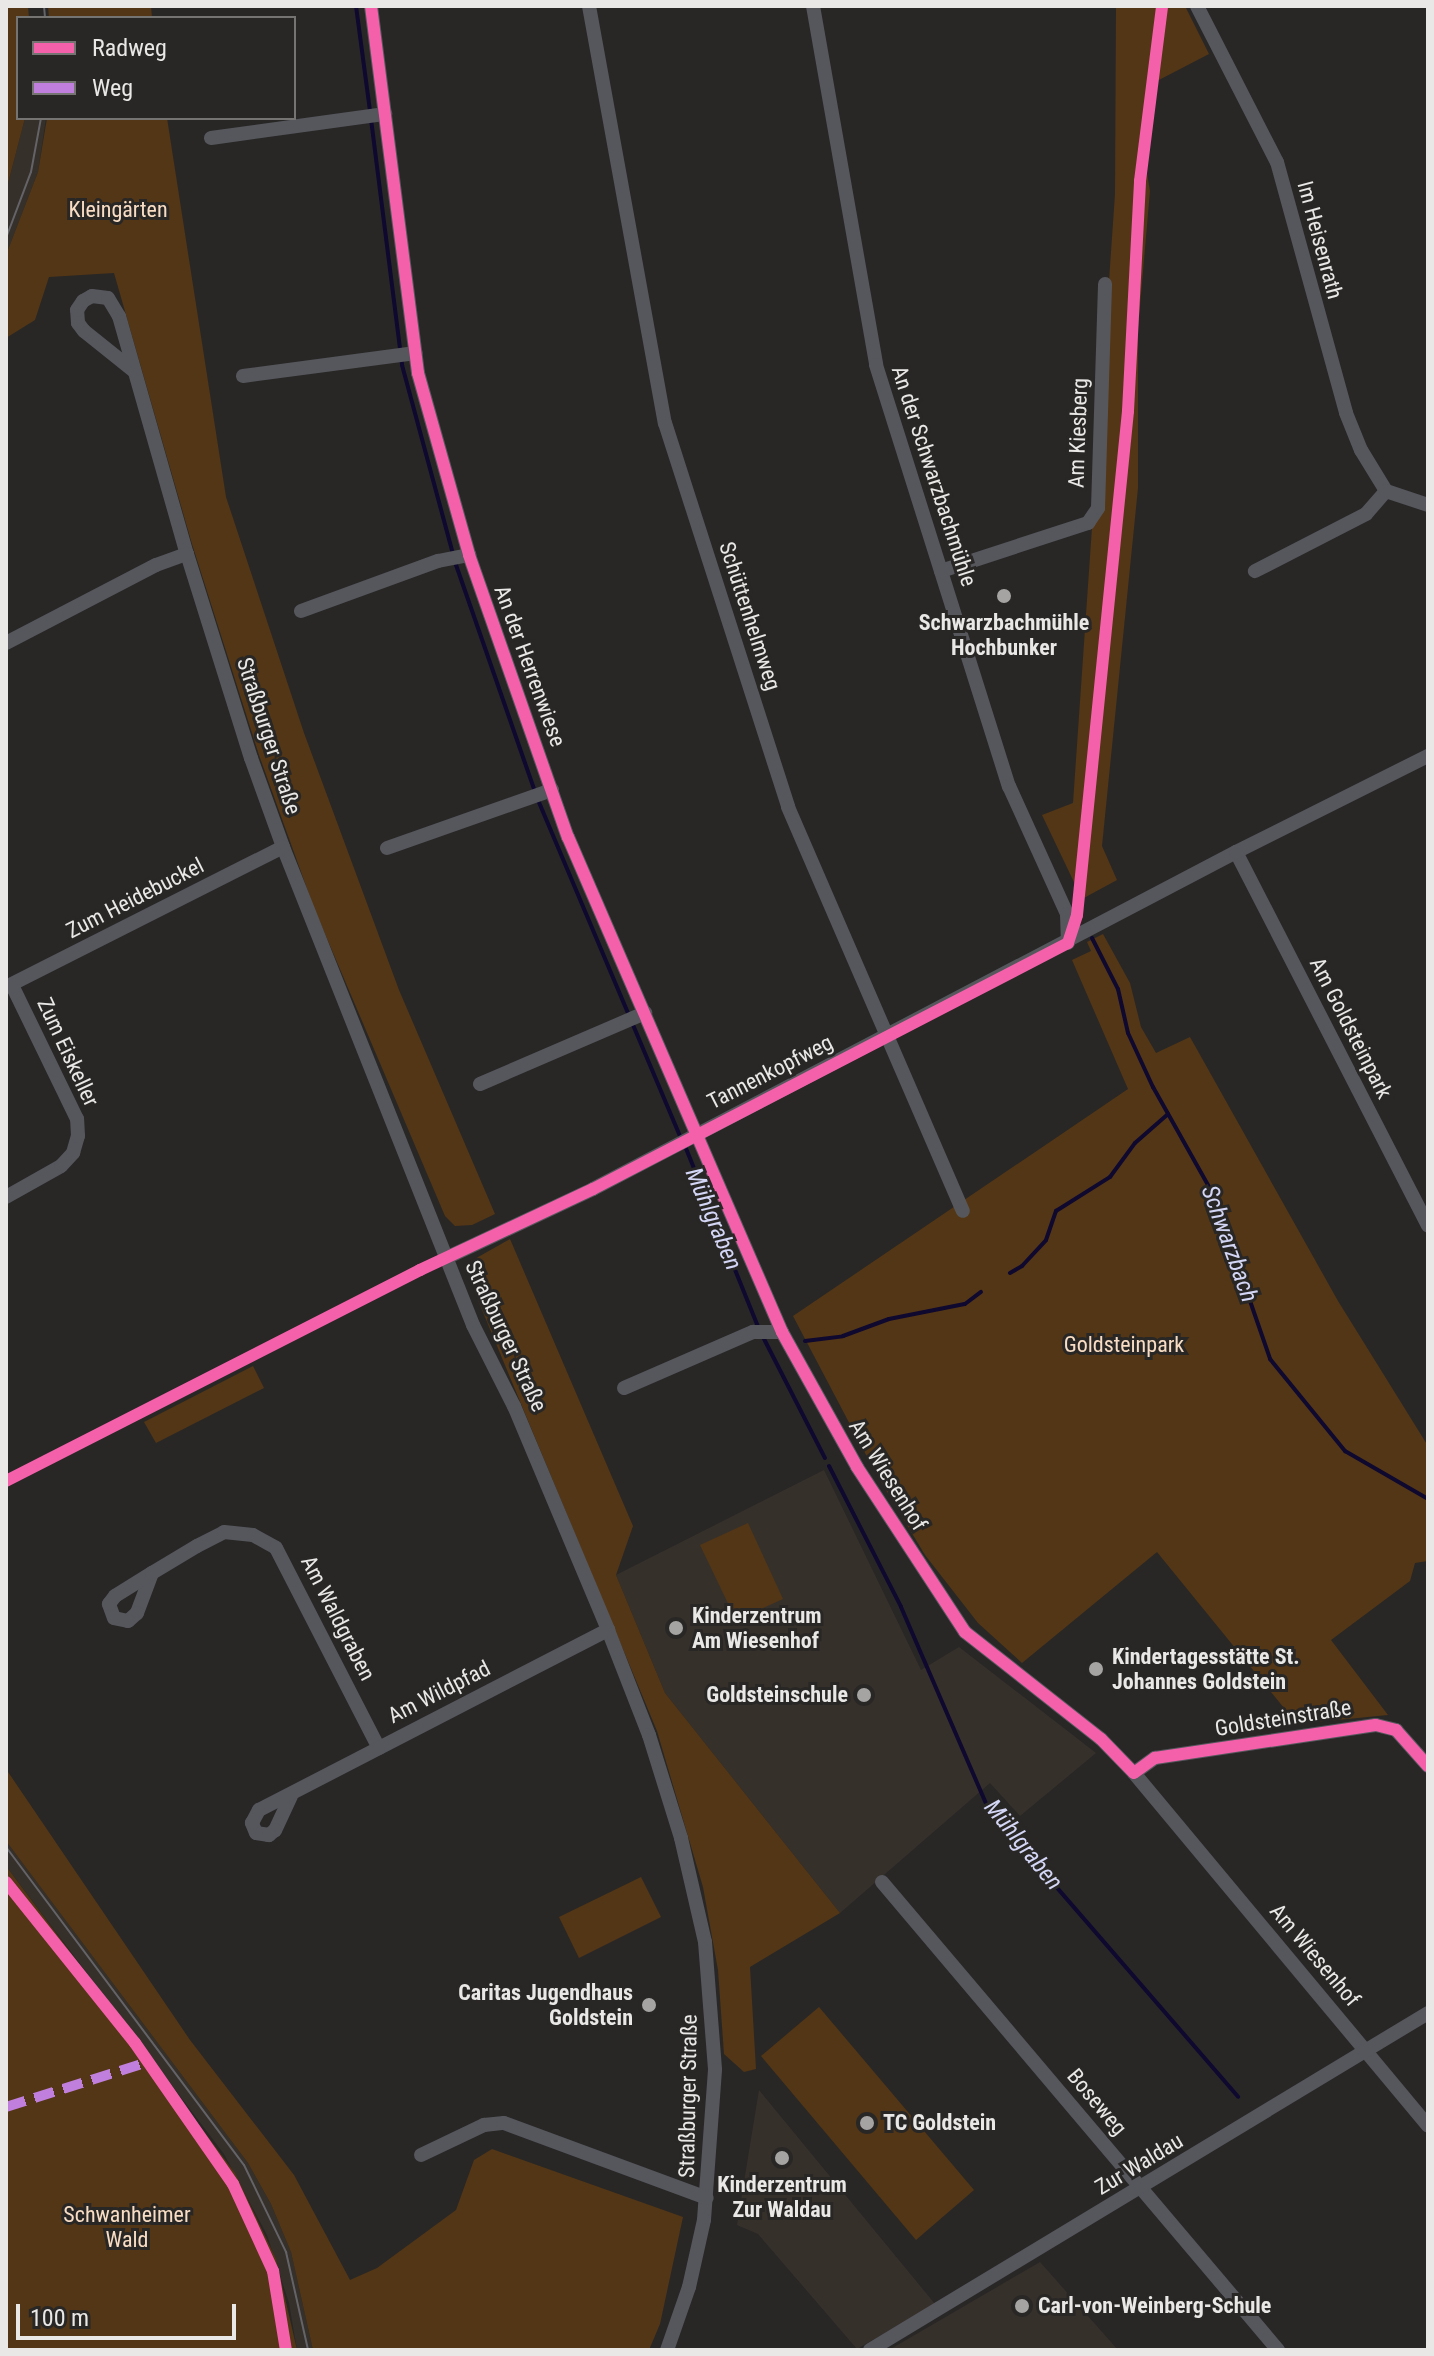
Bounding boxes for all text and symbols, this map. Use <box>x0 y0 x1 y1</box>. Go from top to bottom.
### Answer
legend <box>16 16 296 120</box>
text: Radweg <box>92 34 167 62</box>
text: Weg <box>92 74 133 102</box>
street label: Im Heisenrath <box>1292 178 1348 302</box>
park label: Kleingärten <box>68 197 168 223</box>
street label: An der Schwarzbachmühle <box>886 362 982 590</box>
street label: Am Kiesberg <box>1063 377 1093 489</box>
street label: Schüttenhelmweg <box>714 538 786 694</box>
street label: An der Herrenwiese <box>489 582 571 750</box>
marker: Schwarzbachmühle Hochbunker <box>995 587 1013 605</box>
place label: Schwarzbachmühle Hochbunker <box>919 609 1089 660</box>
street label: Straßburger Straße <box>231 654 307 818</box>
street label: Zum Heidebuckel <box>62 852 208 944</box>
street label: Am Goldsteinpark <box>1304 953 1398 1103</box>
street label: Zum Eiskeller <box>31 994 105 1110</box>
street label: Tannenkopfweg <box>703 1029 837 1115</box>
water label: Mühlgraben <box>679 1164 747 1274</box>
water label: Schwarzbach <box>1195 1182 1263 1306</box>
street label: Straßburger Straße <box>459 1256 553 1416</box>
park label: Goldsteinpark <box>1064 1332 1184 1358</box>
street label: Am Wiesenhof <box>843 1415 933 1535</box>
street label: Am Waldgraben <box>295 1551 381 1685</box>
place label: Kinderzentrum Am Wiesenhof <box>692 1602 822 1654</box>
marker: Kinderzentrum Am Wiesenhof <box>667 1619 685 1637</box>
place label: Kindertagesstätte St. Johannes Goldstein <box>1112 1643 1300 1694</box>
street label: Am Wildpfad <box>383 1655 495 1729</box>
marker: Kindertagesstätte St. Johannes Goldstein <box>1087 1660 1105 1678</box>
place label: Goldsteinschule <box>706 1682 848 1708</box>
marker: Goldsteinschule <box>855 1686 873 1704</box>
street label: Goldsteinstraße <box>1213 1694 1353 1742</box>
water label: Mühlgraben <box>978 1794 1068 1896</box>
street label: Am Wiesenhof <box>1264 1898 1366 2012</box>
place label: Caritas Jugendhaus Goldstein <box>458 1979 633 2030</box>
marker: Caritas Jugendhaus Goldstein <box>640 1996 658 2014</box>
street label: Straßburger Straße <box>673 2014 703 2178</box>
street label: Boseweg <box>1062 2063 1132 2141</box>
place label: TC Goldstein <box>883 2110 996 2136</box>
marker: TC Goldstein <box>858 2114 876 2132</box>
street label: Zur Waldau <box>1090 2128 1188 2200</box>
marker: Kinderzentrum Zur Waldau <box>773 2149 791 2167</box>
place label: Kinderzentrum Zur Waldau <box>717 2171 847 2222</box>
park label: Schwanheimer Wald <box>63 2201 191 2252</box>
scale bar <box>20 2288 240 2338</box>
place label: Carl-von-Weinberg-Schule <box>1038 2293 1271 2319</box>
marker: Carl-von-Weinberg-Schule <box>1013 2297 1031 2315</box>
text: 100 m <box>30 2304 89 2332</box>

